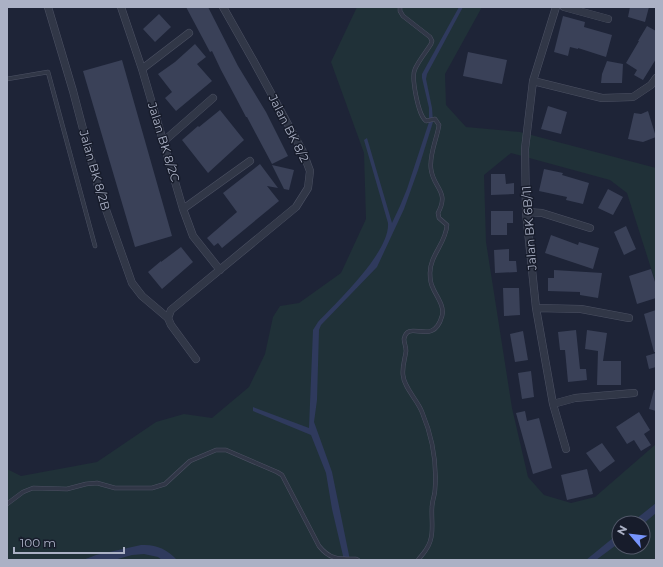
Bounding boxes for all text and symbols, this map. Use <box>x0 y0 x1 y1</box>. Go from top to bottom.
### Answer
street label: Jalan BK 8/2 <box>265 91 313 164</box>
street label: Jalan BK 8/2C <box>144 99 183 184</box>
street label: Jalan BK 8/2B <box>76 127 114 212</box>
street label: Jalan BK 6B/11 <box>519 185 540 272</box>
north arrow <box>611 515 651 555</box>
text: N <box>614 523 630 538</box>
scale bar <box>14 529 124 555</box>
text: 100 m <box>20 535 56 550</box>

